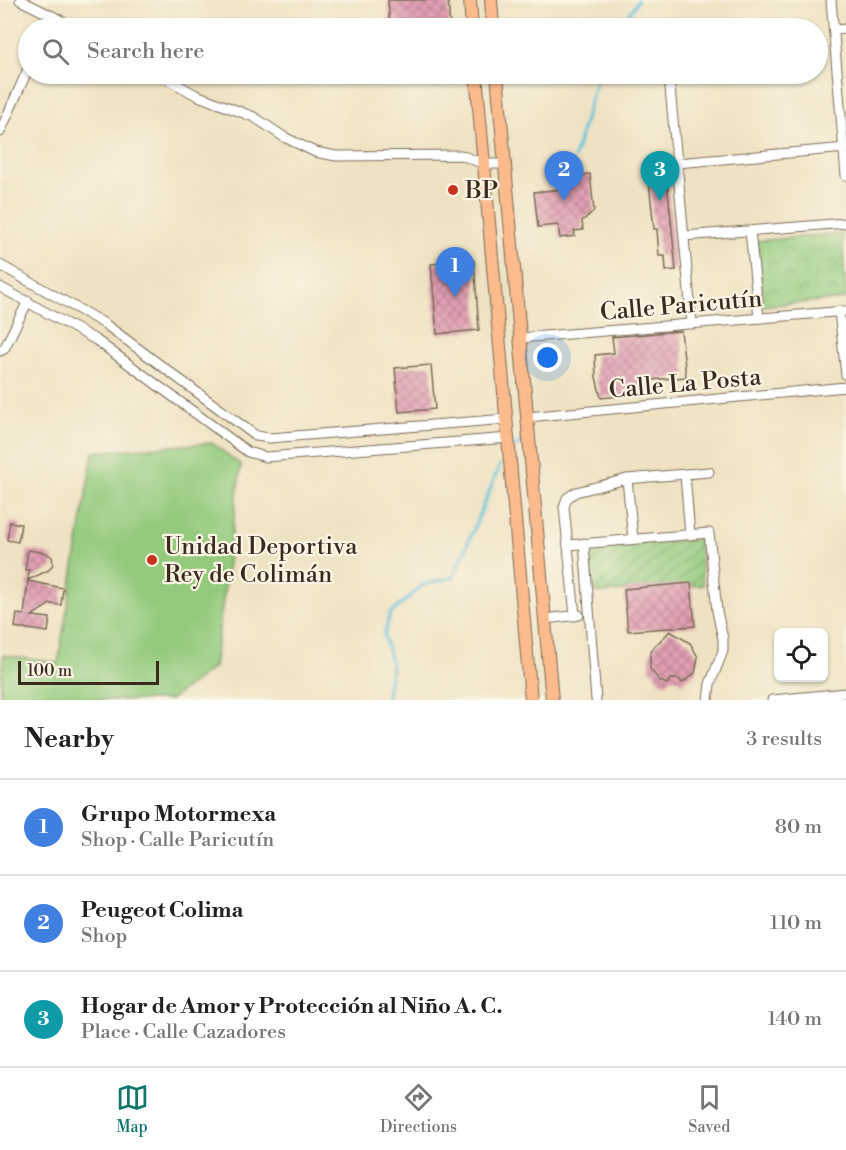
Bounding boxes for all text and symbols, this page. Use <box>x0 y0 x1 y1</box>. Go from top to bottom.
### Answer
search box <box>18 18 828 84</box>
icon: search <box>39 35 72 68</box>
text: Search here <box>87 38 204 65</box>
pin: 2 <box>544 152 584 201</box>
pin: 3 <box>640 152 680 201</box>
place label: BP <box>464 176 498 206</box>
marker: BP <box>446 183 460 197</box>
pin: 1 <box>436 248 474 297</box>
street label: Calle Paricutín <box>599 284 763 328</box>
your location <box>533 343 562 372</box>
street label: Calle La Posta <box>608 362 763 406</box>
place label: Unidad Deportiva Rey de Colimán <box>164 532 358 590</box>
marker: Unidad Deportiva Rey de Colimán <box>145 553 159 567</box>
map controls <box>774 628 828 682</box>
button: locate <box>774 628 828 682</box>
scale bar <box>18 658 159 686</box>
text: 100 m <box>27 661 72 681</box>
text: Nearby <box>24 723 114 755</box>
text: 3 results <box>746 727 822 752</box>
text: Grupo Motormexa <box>81 801 276 828</box>
text: 1 <box>39 815 48 840</box>
text: 80 m <box>775 815 822 840</box>
text: Shop · Calle Paricutín <box>81 828 274 853</box>
text: Peugeot Colima <box>81 897 244 924</box>
text: 2 <box>37 911 50 936</box>
text: 110 m <box>770 911 822 936</box>
text: Shop <box>81 924 127 949</box>
text: Hogar de Amor y Protección al Niño A. C. <box>81 993 503 1020</box>
text: 3 <box>37 1007 50 1032</box>
text: 140 m <box>767 1007 822 1032</box>
text: Place · Calle Cazadores <box>81 1020 286 1045</box>
tab: Map <box>116 1081 149 1137</box>
tab: Directions <box>380 1081 457 1137</box>
tab: Saved <box>688 1081 730 1137</box>

